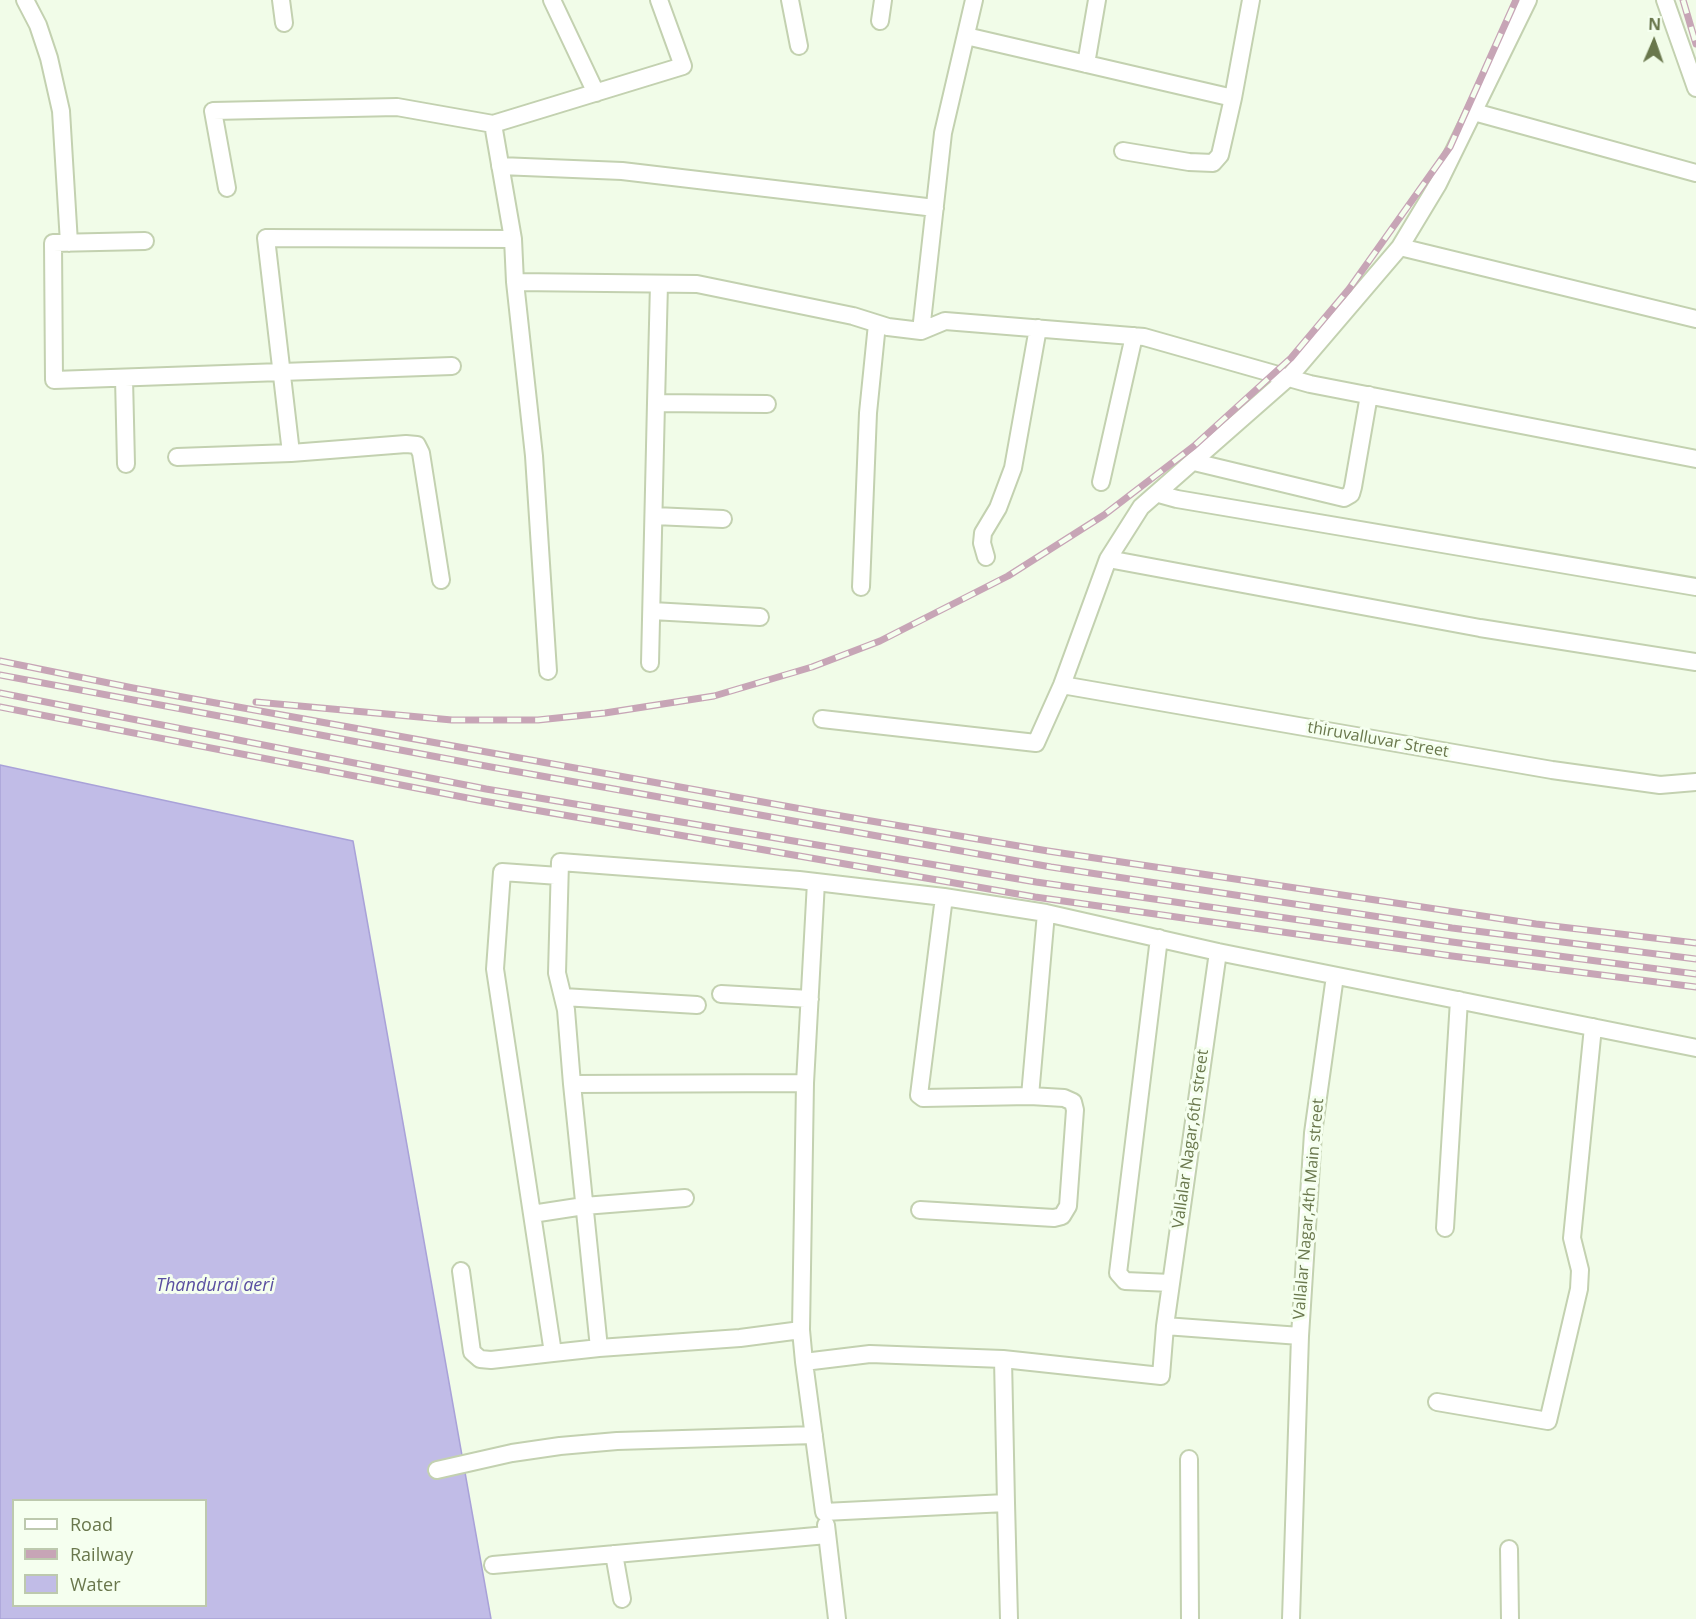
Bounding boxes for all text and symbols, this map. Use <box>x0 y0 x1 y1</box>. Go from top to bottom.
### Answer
north arrow <box>1624 12 1684 72</box>
text: N <box>1648 13 1662 35</box>
street label: thiruvalluvar Street <box>1306 718 1450 762</box>
street label: Vallalar Nagar,6th street <box>1169 1048 1213 1230</box>
street label: Vallalar Nagar,4th Main street <box>1290 1098 1328 1320</box>
water label: Thandurai aeri <box>156 1275 274 1297</box>
legend <box>12 1499 207 1607</box>
text: Road <box>70 1512 113 1536</box>
text: Railway <box>70 1542 133 1566</box>
text: Water <box>70 1572 121 1596</box>

